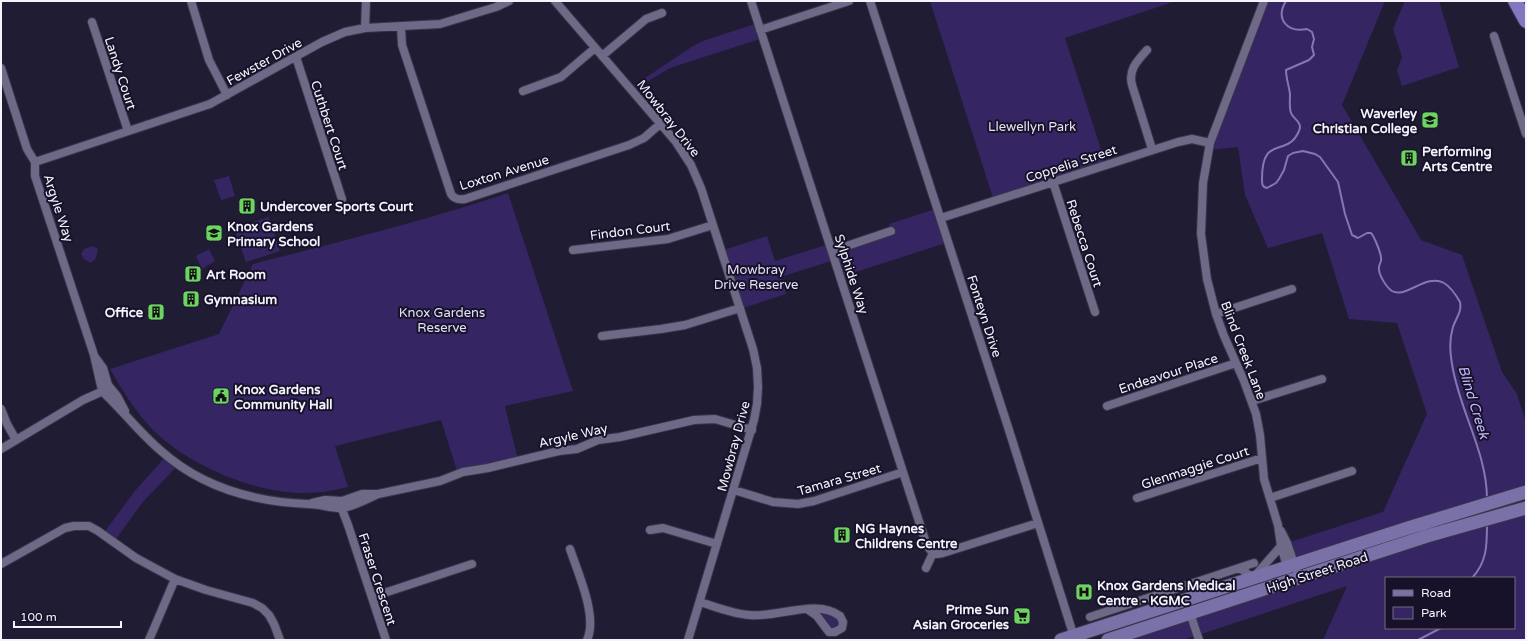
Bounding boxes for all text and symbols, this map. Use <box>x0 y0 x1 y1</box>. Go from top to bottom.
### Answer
street label: Landy Court <box>101 35 139 112</box>
street label: Fewster Drive <box>224 35 305 89</box>
street label: Mowbray Drive <box>633 77 703 160</box>
street label: Cuthbert Court <box>307 79 351 172</box>
place label: Waverley Christian College <box>1313 106 1418 137</box>
school or university icon: Waverley Christian College <box>1420 110 1440 130</box>
park label: Llewellyn Park <box>988 119 1076 135</box>
street label: Coppelia Street <box>1024 142 1119 186</box>
place label: Performing Arts Centre <box>1422 144 1493 175</box>
building icon: Performing Arts Centre <box>1399 148 1419 168</box>
street label: Loxton Avenue <box>458 152 551 194</box>
street label: Argyle Way <box>40 172 77 244</box>
building icon: Undercover Sports Court <box>237 196 257 216</box>
street label: Rebecca Court <box>1062 197 1106 289</box>
place label: Undercover Sports Court <box>260 199 413 215</box>
street label: Findon Court <box>589 218 671 244</box>
place label: Knox Gardens Primary School <box>227 219 320 250</box>
school or university icon: Knox Gardens Primary School <box>204 223 224 243</box>
street label: Sylphide Way <box>831 232 871 316</box>
park label: Mowbray Drive Reserve <box>714 262 798 293</box>
building icon: Art Room <box>183 264 203 284</box>
place label: Art Room <box>206 267 266 283</box>
street label: Fonteyn Drive <box>963 273 1005 359</box>
building icon: Gymnasium <box>181 289 201 309</box>
place label: Gymnasium <box>204 292 277 308</box>
street label: Blind Creek Lane <box>1217 299 1269 402</box>
building icon: Office <box>146 302 166 322</box>
place label: Office <box>105 305 144 321</box>
park label: Knox Gardens Reserve <box>399 305 485 336</box>
street label: Endeavour Place <box>1117 350 1220 398</box>
water label: Blind Creek <box>1454 363 1493 442</box>
place label: Knox Gardens Community Hall <box>234 382 332 413</box>
public building icon: Knox Gardens Community Hall <box>211 386 231 406</box>
street label: Mowbray Drive <box>714 399 754 493</box>
street label: Argyle Way <box>537 420 609 452</box>
street label: Glenmaggie Court <box>1139 443 1251 493</box>
street label: Tamara Street <box>796 460 883 500</box>
place label: NG Haynes Childrens Centre <box>855 521 958 552</box>
building icon: NG Haynes Childrens Centre <box>832 525 852 545</box>
street label: Fraser Crescent <box>355 531 400 627</box>
street label: High Street Road <box>1265 549 1370 597</box>
legend <box>1385 577 1515 629</box>
place label: Knox Gardens Medical Centre - KGMC <box>1097 578 1235 609</box>
hospital icon: Knox Gardens Medical Centre - KGMC <box>1074 582 1094 602</box>
text: Road <box>1421 586 1451 600</box>
place label: Prime Sun Asian Groceries <box>913 602 1009 633</box>
scale bar <box>14 603 121 629</box>
supermarket icon: Prime Sun Asian Groceries <box>1012 606 1032 626</box>
text: Park <box>1421 606 1447 620</box>
text: 100 m <box>20 610 57 624</box>

